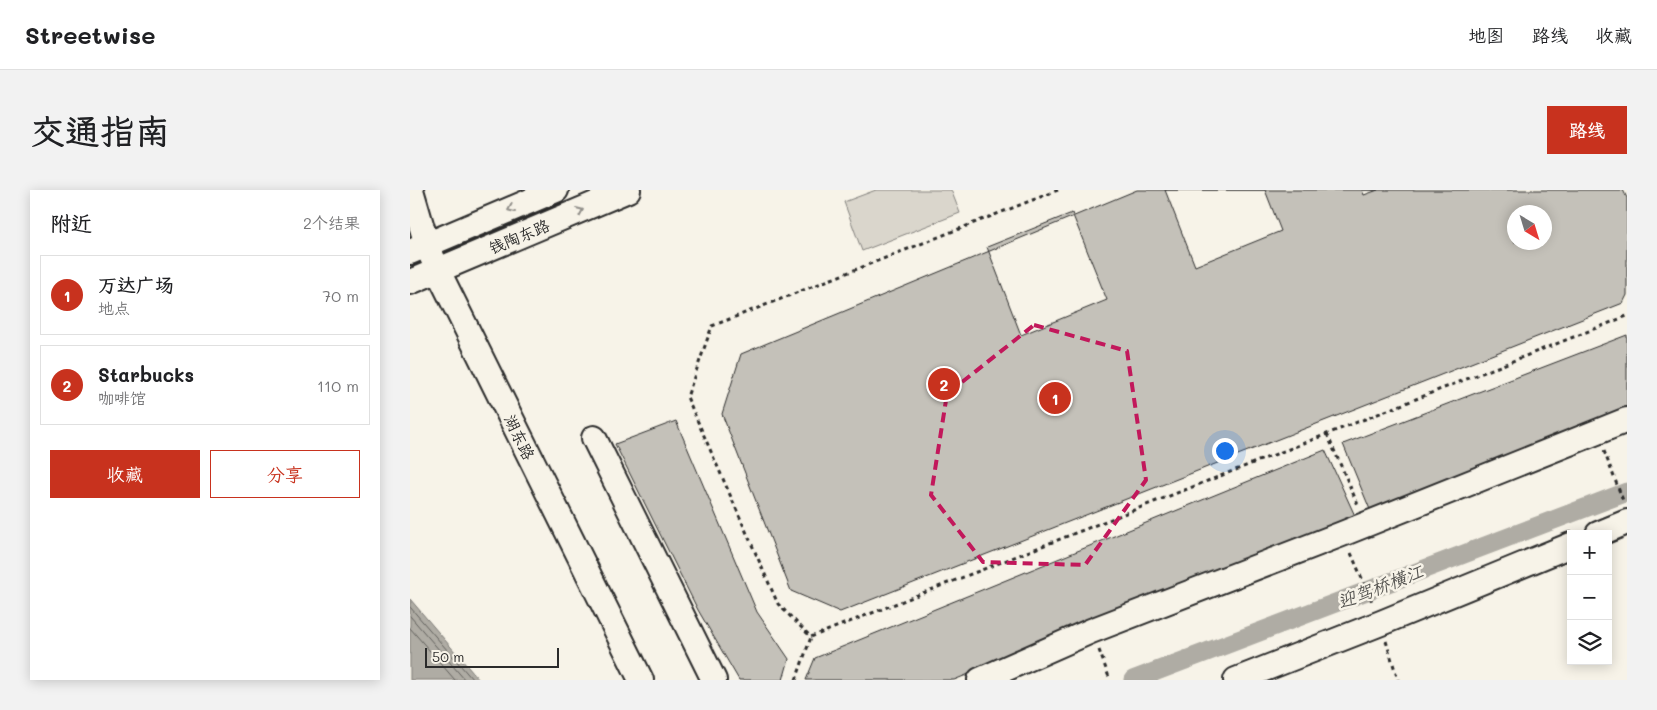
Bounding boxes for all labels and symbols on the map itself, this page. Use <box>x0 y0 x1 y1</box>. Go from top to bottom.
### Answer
one-way arrow <box>507 203 516 214</box>
north arrow <box>1507 205 1552 250</box>
one-way arrow <box>575 206 584 217</box>
street label: 钱陶东路 <box>485 214 553 258</box>
pin: 2 <box>928 365 960 403</box>
pin: 1 <box>1039 379 1071 417</box>
street label: 湖东路 <box>500 411 540 463</box>
your location <box>1212 438 1238 464</box>
water label: 迎驾桥横江 <box>1334 558 1427 613</box>
scale bar <box>425 645 559 668</box>

